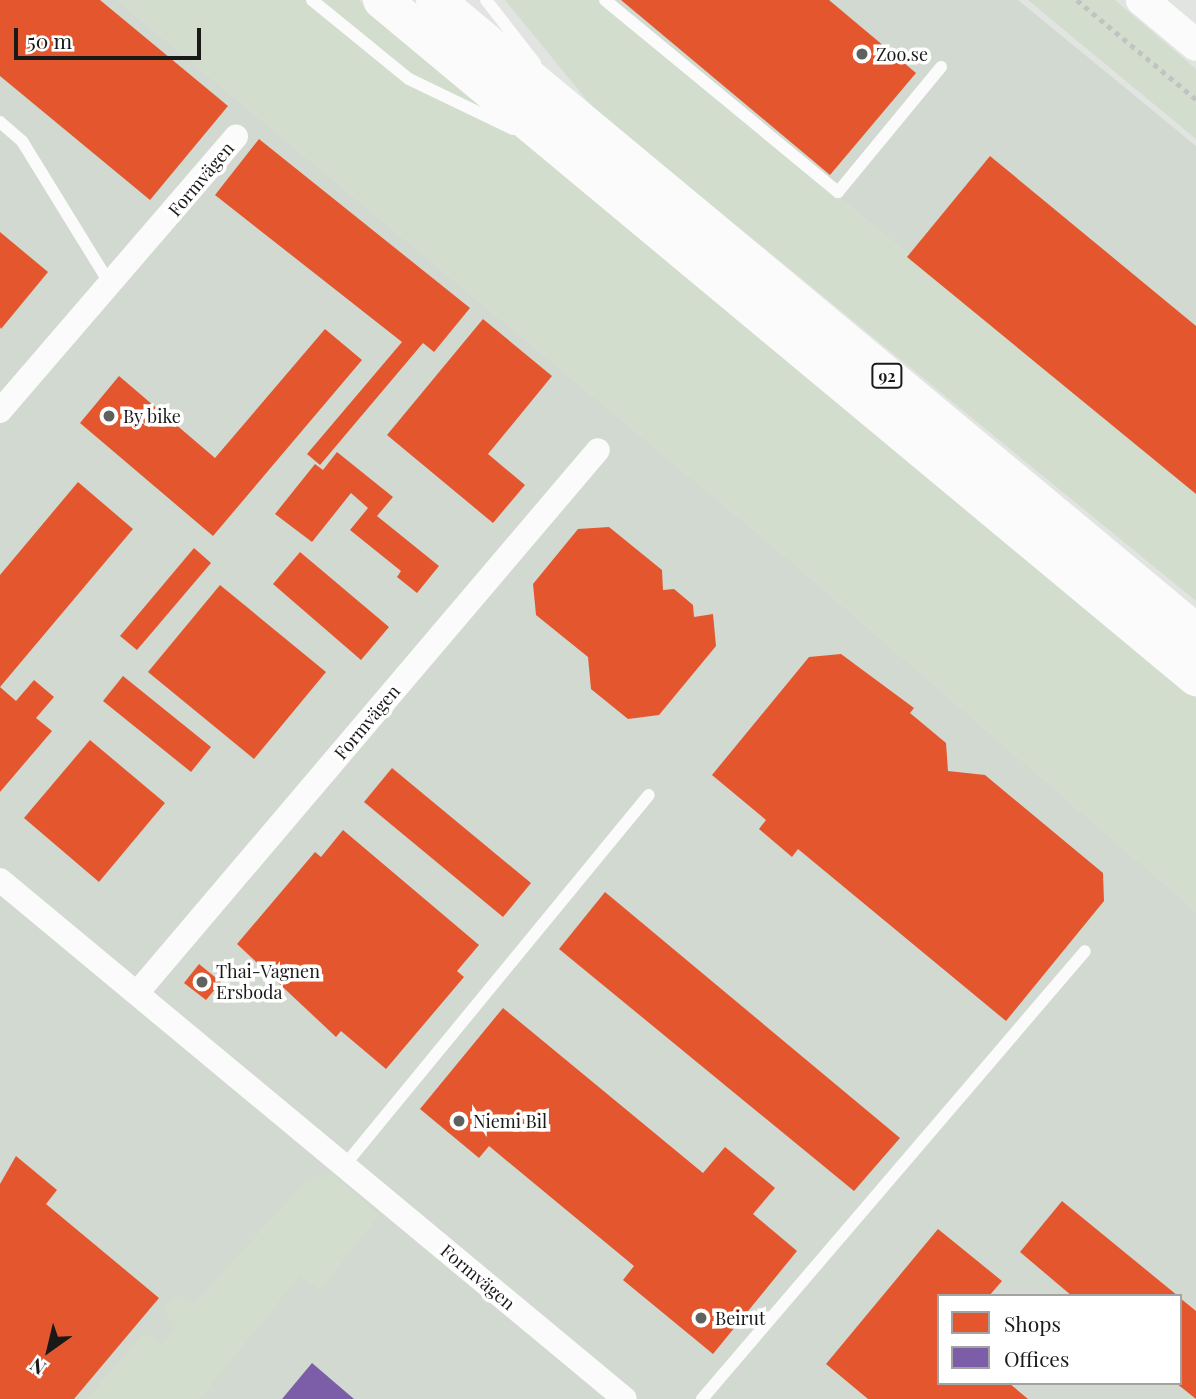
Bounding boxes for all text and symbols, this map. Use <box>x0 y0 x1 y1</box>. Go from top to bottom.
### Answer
scale bar <box>18 14 205 58</box>
text: 50 m <box>27 26 72 54</box>
place label: Zoo.se <box>876 43 928 65</box>
marker: Zoo.se <box>854 46 870 62</box>
street label: Formvägen <box>164 137 238 221</box>
road number: 92 <box>871 364 903 388</box>
place label: By bike <box>123 405 181 427</box>
marker: By bike <box>101 408 117 424</box>
street label: Formvägen <box>330 680 404 764</box>
place label: Thai-Vagnen Ersboda <box>216 961 320 1004</box>
marker: Thai-Vagnen Ersboda <box>194 974 210 990</box>
place label: Niemi Bil <box>473 1110 547 1132</box>
marker: Niemi Bil <box>451 1113 467 1129</box>
street label: Formvägen <box>436 1240 520 1314</box>
legend <box>937 1294 1182 1385</box>
place label: Beirut <box>715 1307 765 1329</box>
text: Shops <box>1004 1309 1061 1337</box>
marker: Beirut <box>693 1310 709 1326</box>
north arrow <box>14 1315 84 1385</box>
text: Offices <box>1004 1344 1069 1372</box>
text: N <box>24 1353 50 1382</box>

